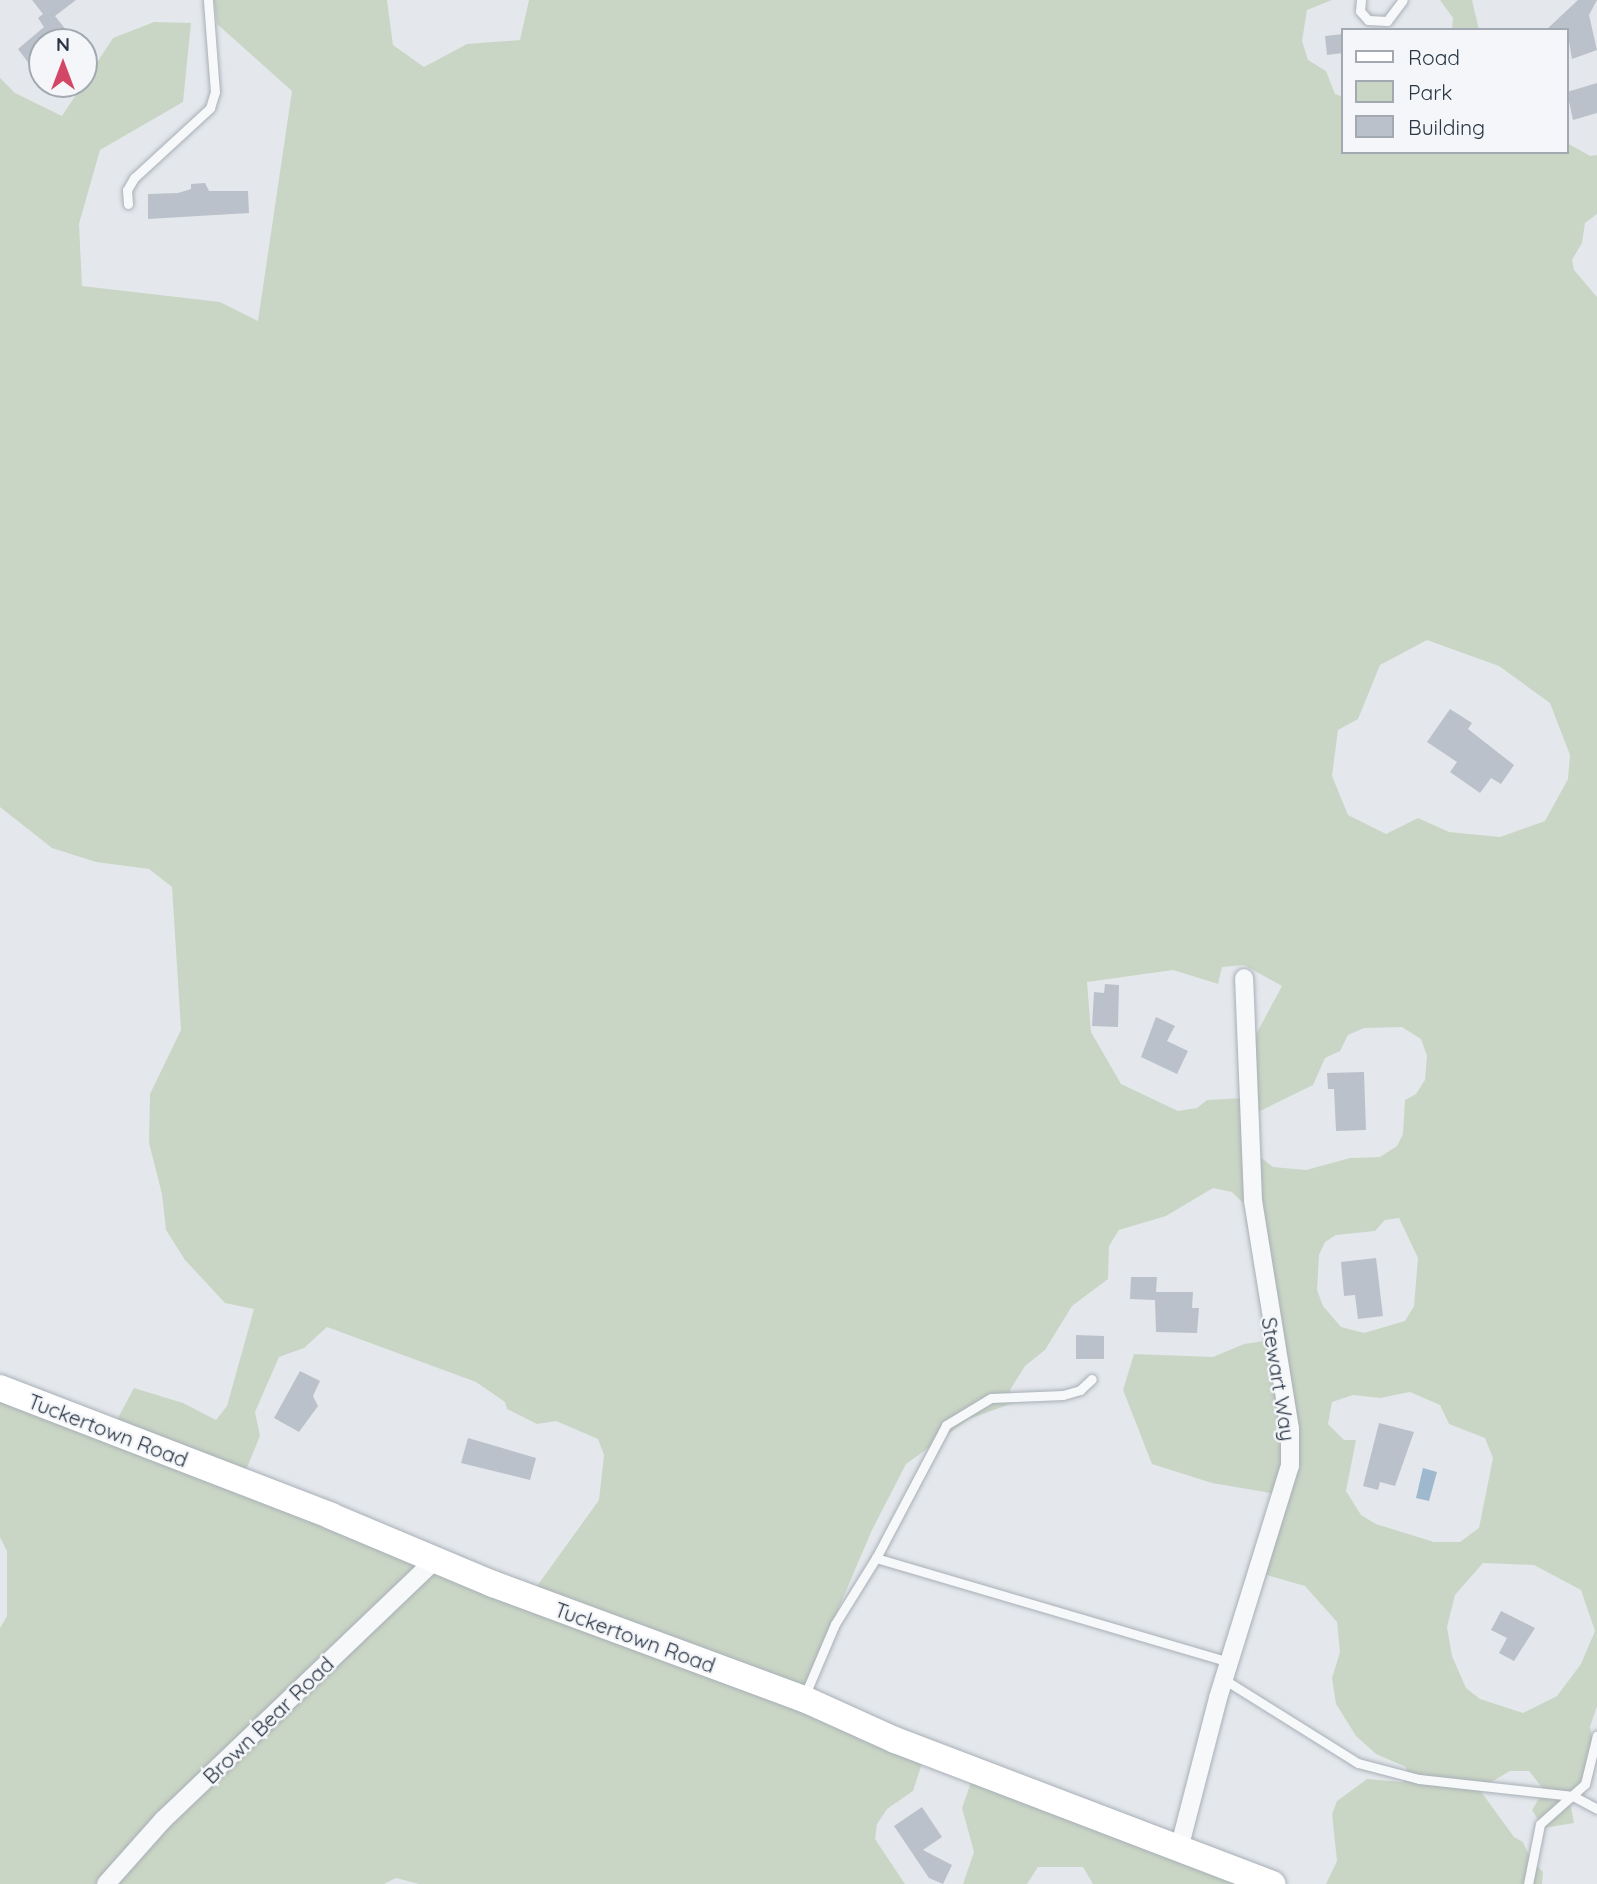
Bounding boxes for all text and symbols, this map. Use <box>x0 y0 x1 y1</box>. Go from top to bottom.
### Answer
north arrow <box>28 28 98 98</box>
legend <box>1342 28 1569 154</box>
text: N <box>56 32 70 56</box>
text: Road <box>1408 44 1460 70</box>
text: Park <box>1408 79 1452 105</box>
text: Building <box>1408 114 1485 140</box>
street label: Stewart Way <box>1257 1315 1301 1443</box>
street label: Tuckertown Road <box>25 1388 191 1472</box>
street label: Tuckertown Road <box>551 1596 719 1678</box>
street label: Brown Bear Road <box>197 1651 339 1789</box>

